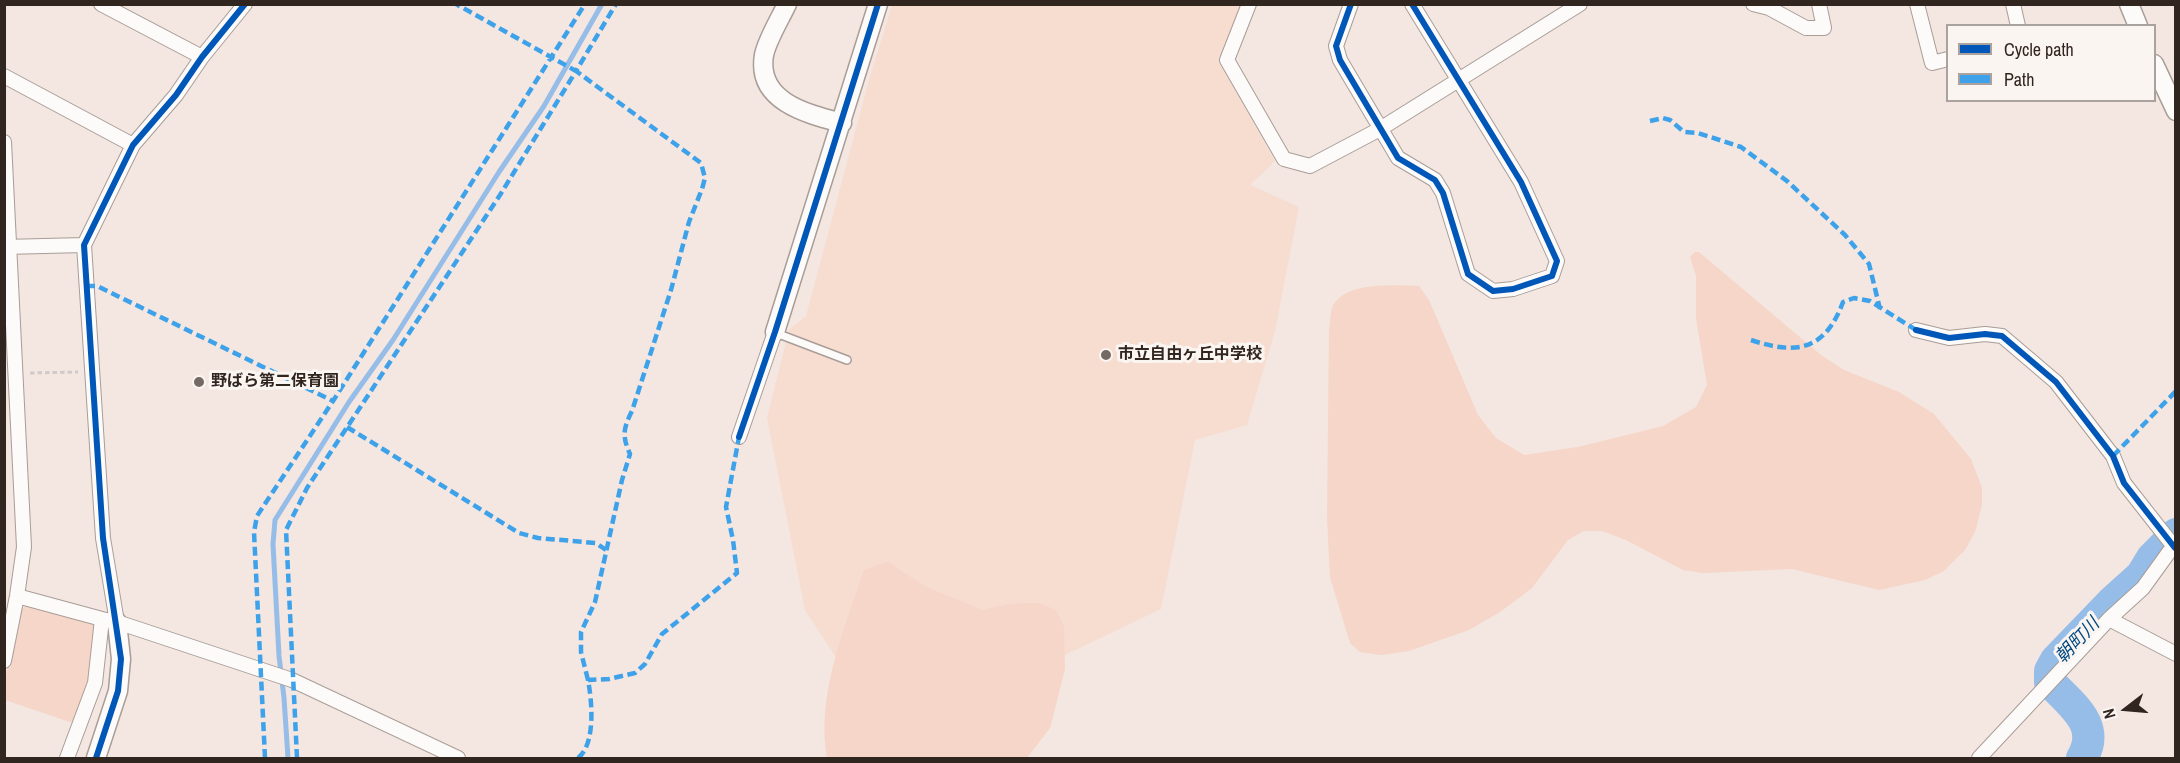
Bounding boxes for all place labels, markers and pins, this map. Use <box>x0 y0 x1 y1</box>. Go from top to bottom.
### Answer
place label: 市立自由ヶ丘中学校 <box>1118 345 1262 365</box>
marker: 市立自由ヶ丘中学校 <box>1099 348 1113 362</box>
place label: 野ばら第二保育園 <box>211 372 339 392</box>
marker: 野ばら第二保育園 <box>192 375 206 389</box>

